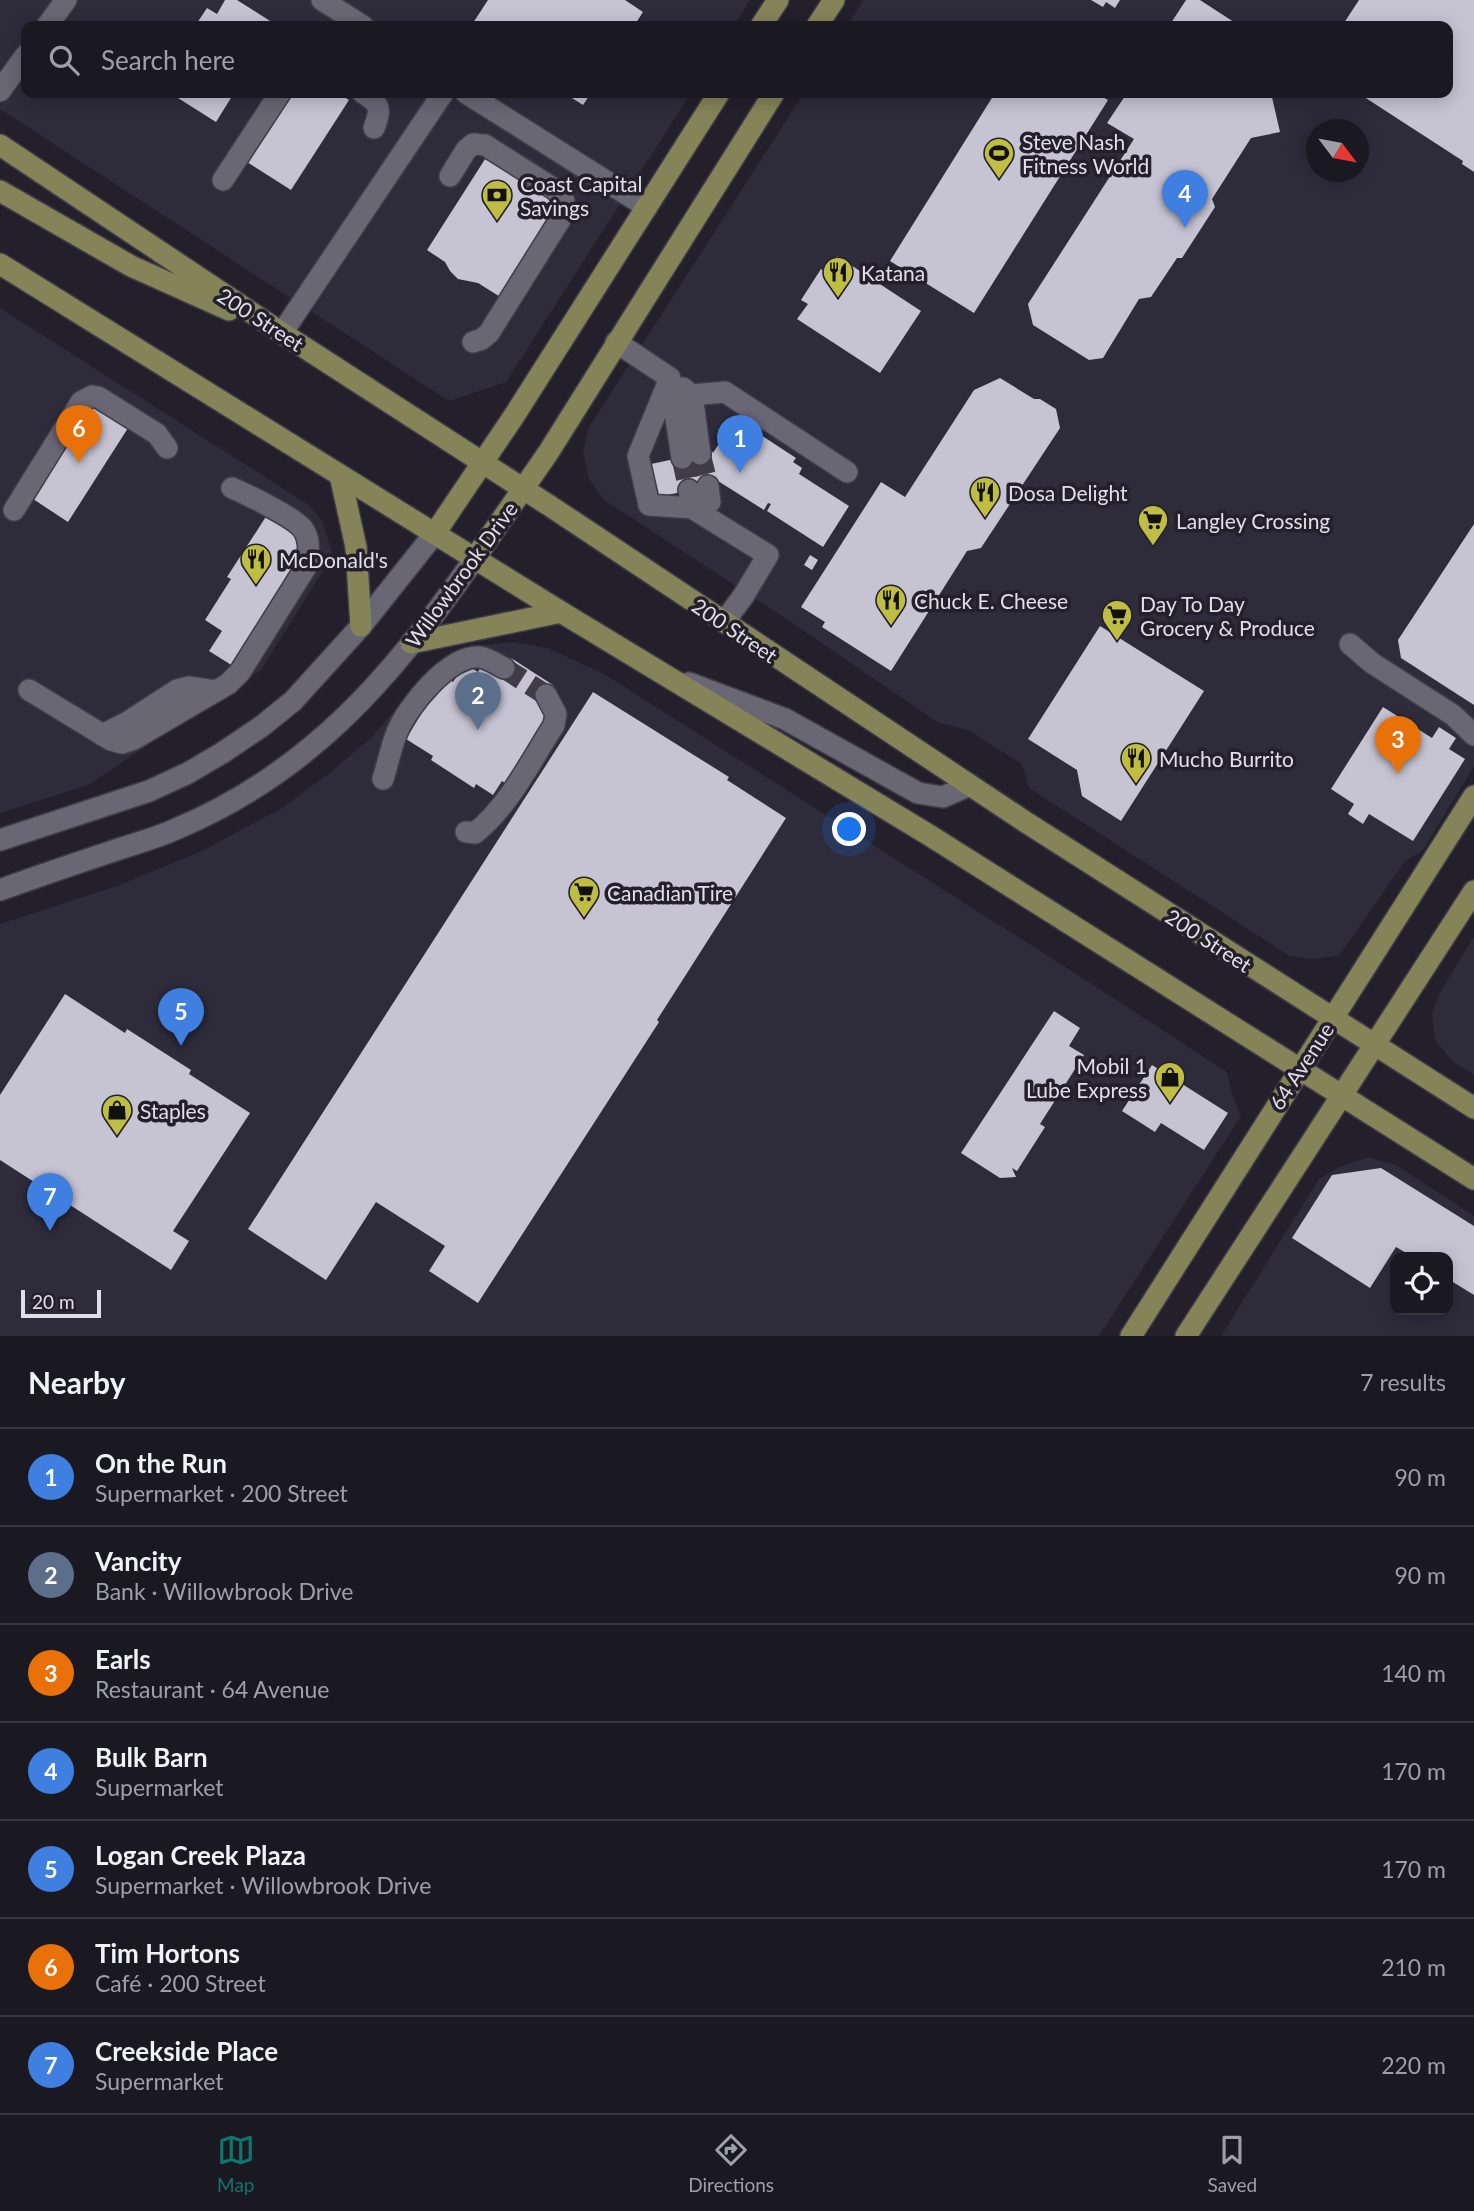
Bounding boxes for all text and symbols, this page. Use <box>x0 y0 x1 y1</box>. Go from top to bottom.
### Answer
search box <box>21 21 1453 98</box>
icon: search <box>45 41 83 79</box>
text: Search here <box>101 44 235 76</box>
north arrow <box>1306 119 1369 182</box>
place label: Steve Nash Fitness World <box>1022 129 1149 178</box>
sports icon: Steve Nash Fitness World <box>982 136 1016 180</box>
pin: 4 <box>1162 170 1208 228</box>
place label: Coast Capital Savings <box>520 171 642 220</box>
bank icon: Coast Capital Savings <box>480 178 514 222</box>
restaurant icon: Katana <box>821 255 855 299</box>
place label: Katana <box>861 260 925 285</box>
street label: 200 Street <box>213 282 309 356</box>
pin: 6 <box>56 405 102 463</box>
pin: 1 <box>717 415 763 473</box>
restaurant icon: Dosa Delight <box>968 475 1002 519</box>
place label: Dosa Delight <box>1008 480 1128 505</box>
street label: Willowbrook Drive <box>400 496 522 652</box>
supermarket icon: Langley Crossing <box>1136 503 1170 547</box>
place label: Langley Crossing <box>1176 508 1330 533</box>
restaurant icon: McDonald's <box>239 542 273 586</box>
place label: McDonald's <box>279 547 388 572</box>
restaurant icon: Chuck E. Cheese <box>874 583 908 627</box>
place label: Chuck E. Cheese <box>914 588 1068 613</box>
place label: Day To Day Grocery & Produce <box>1140 591 1315 640</box>
street label: 200 Street <box>688 592 783 668</box>
supermarket icon: Day To Day Grocery & Produce <box>1100 598 1134 642</box>
pin: 2 <box>455 672 501 730</box>
pin: 3 <box>1375 716 1421 774</box>
restaurant icon: Mucho Burrito <box>1119 741 1153 785</box>
place label: Mucho Burrito <box>1159 746 1294 771</box>
your location <box>832 812 866 846</box>
supermarket icon: Canadian Tire <box>567 875 601 919</box>
place label: Canadian Tire <box>607 880 733 905</box>
street label: 200 Street <box>1161 903 1257 977</box>
pin: 5 <box>158 988 204 1046</box>
street label: 64 Avenue <box>1264 1018 1338 1114</box>
place label: Mobil 1 Lube Express <box>1026 1053 1147 1102</box>
shop icon: Mobil 1 Lube Express <box>1153 1060 1187 1104</box>
shop icon: Staples <box>100 1093 134 1137</box>
place label: Staples <box>140 1098 206 1123</box>
pin: 7 <box>27 1173 73 1231</box>
map controls <box>1390 1252 1453 1315</box>
button: locate <box>1390 1252 1453 1315</box>
scale bar <box>21 1287 102 1319</box>
text: 20 m <box>32 1290 75 1313</box>
text: Nearby <box>28 1364 126 1400</box>
text: 7 results <box>1360 1368 1446 1396</box>
text: On the Run <box>95 1447 227 1479</box>
text: 1 <box>44 1463 58 1491</box>
text: 90 m <box>1395 1463 1446 1491</box>
text: Supermarket · 200 Street <box>95 1479 348 1507</box>
text: Vancity <box>95 1545 181 1577</box>
text: 2 <box>44 1561 58 1589</box>
text: 90 m <box>1395 1561 1446 1589</box>
text: Bank · Willowbrook Drive <box>95 1577 353 1605</box>
text: Earls <box>95 1643 151 1675</box>
text: 3 <box>44 1659 58 1687</box>
text: 140 m <box>1381 1659 1446 1687</box>
text: Restaurant · 64 Avenue <box>95 1675 330 1703</box>
text: Bulk Barn <box>95 1741 208 1773</box>
text: 4 <box>44 1757 58 1785</box>
text: 170 m <box>1381 1757 1446 1785</box>
text: Supermarket <box>95 1773 224 1801</box>
text: Logan Creek Plaza <box>95 1839 306 1871</box>
text: 5 <box>44 1855 58 1883</box>
text: 170 m <box>1381 1855 1446 1883</box>
text: Supermarket · Willowbrook Drive <box>95 1871 431 1899</box>
text: Tim Hortons <box>95 1937 240 1969</box>
text: 6 <box>44 1953 58 1981</box>
text: 210 m <box>1381 1953 1446 1981</box>
text: Café · 200 Street <box>95 1969 266 1997</box>
text: Creekside Place <box>95 2035 278 2067</box>
text: 7 <box>44 2051 58 2079</box>
text: 220 m <box>1381 2051 1446 2079</box>
text: Supermarket <box>95 2067 224 2095</box>
tab: Map <box>217 2131 255 2196</box>
tab: Directions <box>688 2131 774 2196</box>
tab: Saved <box>1208 2131 1257 2196</box>

